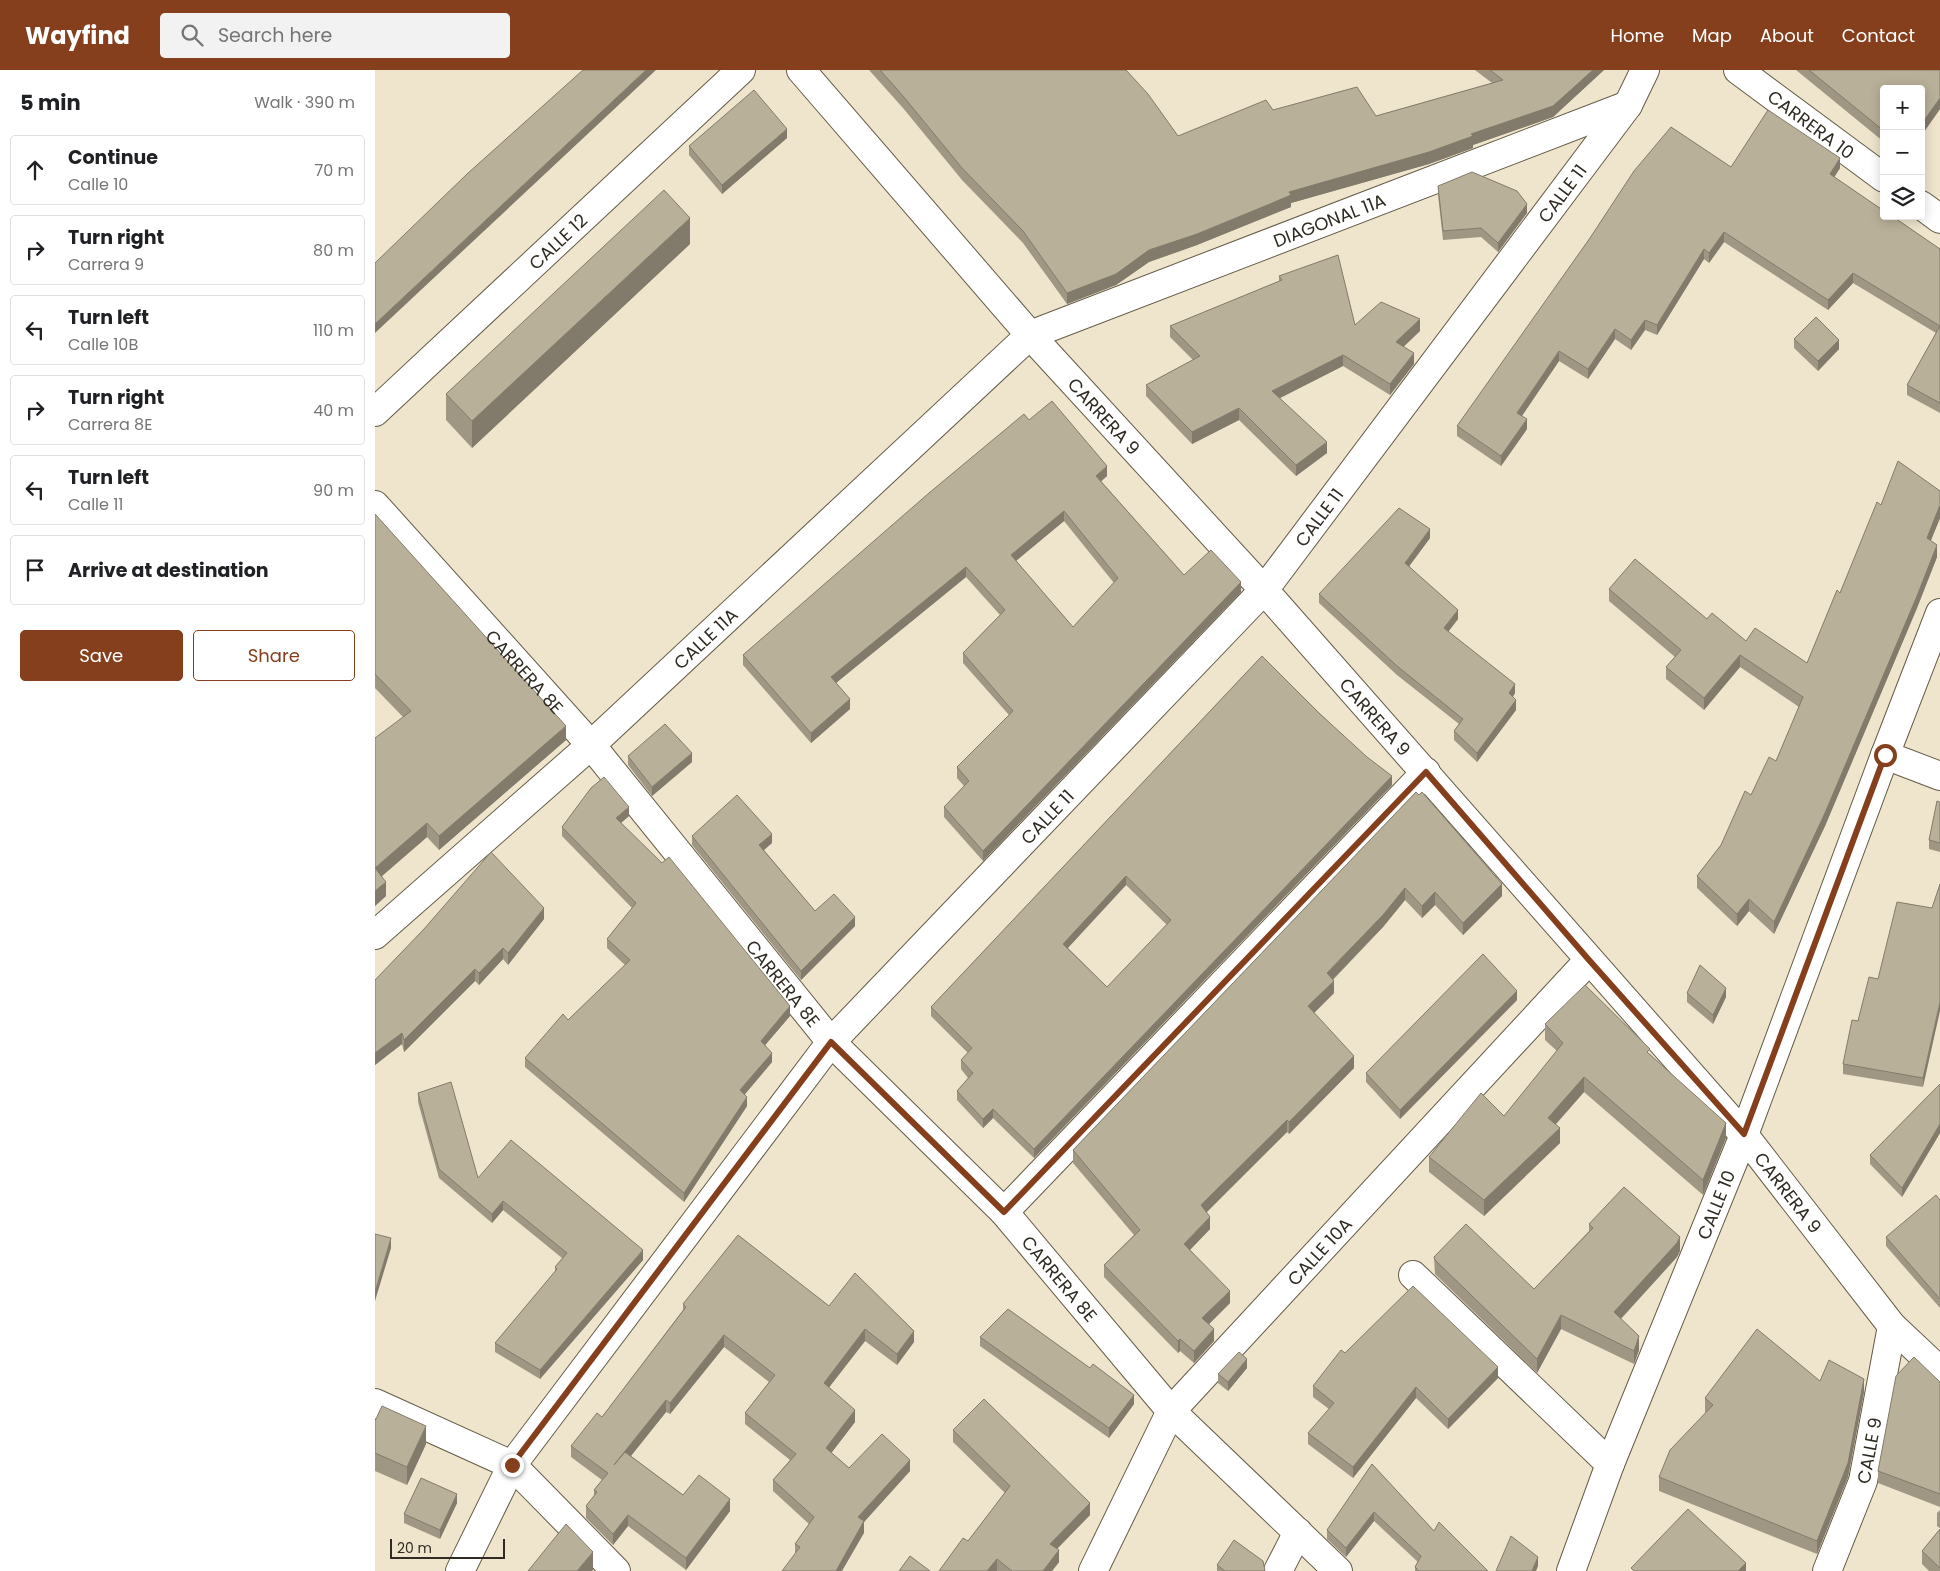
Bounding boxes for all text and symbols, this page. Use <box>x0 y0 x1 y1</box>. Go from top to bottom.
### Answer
search box <box>160 13 510 58</box>
text: Wayfind <box>25 19 130 52</box>
icon: search <box>178 21 206 49</box>
text: Search here <box>218 22 332 49</box>
text: Home <box>1610 23 1664 48</box>
text: Map <box>1692 23 1732 48</box>
text: About <box>1760 23 1814 48</box>
text: Contact <box>1842 23 1915 48</box>
street label: CARRERA 10 <box>1763 84 1860 165</box>
map controls <box>1880 85 1925 220</box>
button: + <box>1880 85 1925 130</box>
text: 5 min <box>20 88 81 117</box>
text: Walk · 390 m <box>254 91 355 114</box>
button: − <box>1880 130 1925 175</box>
text: Continue <box>68 144 158 171</box>
icon: ahead <box>21 156 49 184</box>
text: 70 m <box>314 159 354 182</box>
street label: CALLE 11 <box>1532 159 1592 228</box>
text: Calle 10 <box>68 173 128 196</box>
button: layers <box>1880 175 1925 220</box>
street label: DIAGONAL 11A <box>1269 187 1389 253</box>
street label: CALLE 12 <box>523 208 592 275</box>
text: Turn right <box>68 224 164 251</box>
icon: right <box>21 236 49 264</box>
text: 80 m <box>313 239 354 262</box>
text: Carrera 9 <box>68 253 144 276</box>
text: Turn left <box>68 304 149 331</box>
icon: left <box>21 316 49 344</box>
text: 110 m <box>313 319 354 342</box>
text: Calle 10B <box>68 333 138 356</box>
street label: CARRERA 9 <box>1062 372 1146 460</box>
text: Turn right <box>68 384 164 411</box>
icon: right <box>21 396 49 424</box>
text: 40 m <box>313 399 354 422</box>
text: Carrera 8E <box>68 413 152 436</box>
text: Turn left <box>68 464 149 491</box>
icon: left <box>21 476 49 504</box>
text: 90 m <box>313 479 354 502</box>
street label: CALLE 11 <box>1289 483 1349 551</box>
text: Calle 11 <box>68 493 123 516</box>
icon: arrive <box>21 556 49 584</box>
text: Arrive at destination <box>68 557 269 584</box>
street label: CALLE 11A <box>668 602 743 675</box>
street label: CARRERA 8E <box>480 624 569 719</box>
button: Save <box>20 630 183 681</box>
button: Share <box>193 630 355 681</box>
street label: CARRERA 9 <box>1334 672 1417 761</box>
route start <box>1874 744 1897 767</box>
street label: CALLE 11 <box>1015 784 1079 850</box>
street label: CARRERA 8E <box>740 934 826 1032</box>
street label: CARRERA 9 <box>1749 1146 1828 1238</box>
street label: CALLE 10 <box>1690 1166 1741 1243</box>
street label: CALLE 10A <box>1281 1211 1357 1291</box>
street label: CARRERA 8E <box>1016 1230 1103 1327</box>
street label: CALLE 9 <box>1850 1415 1887 1486</box>
route end <box>501 1454 524 1477</box>
scale bar <box>390 1536 505 1559</box>
text: 20 m <box>397 1538 432 1558</box>

